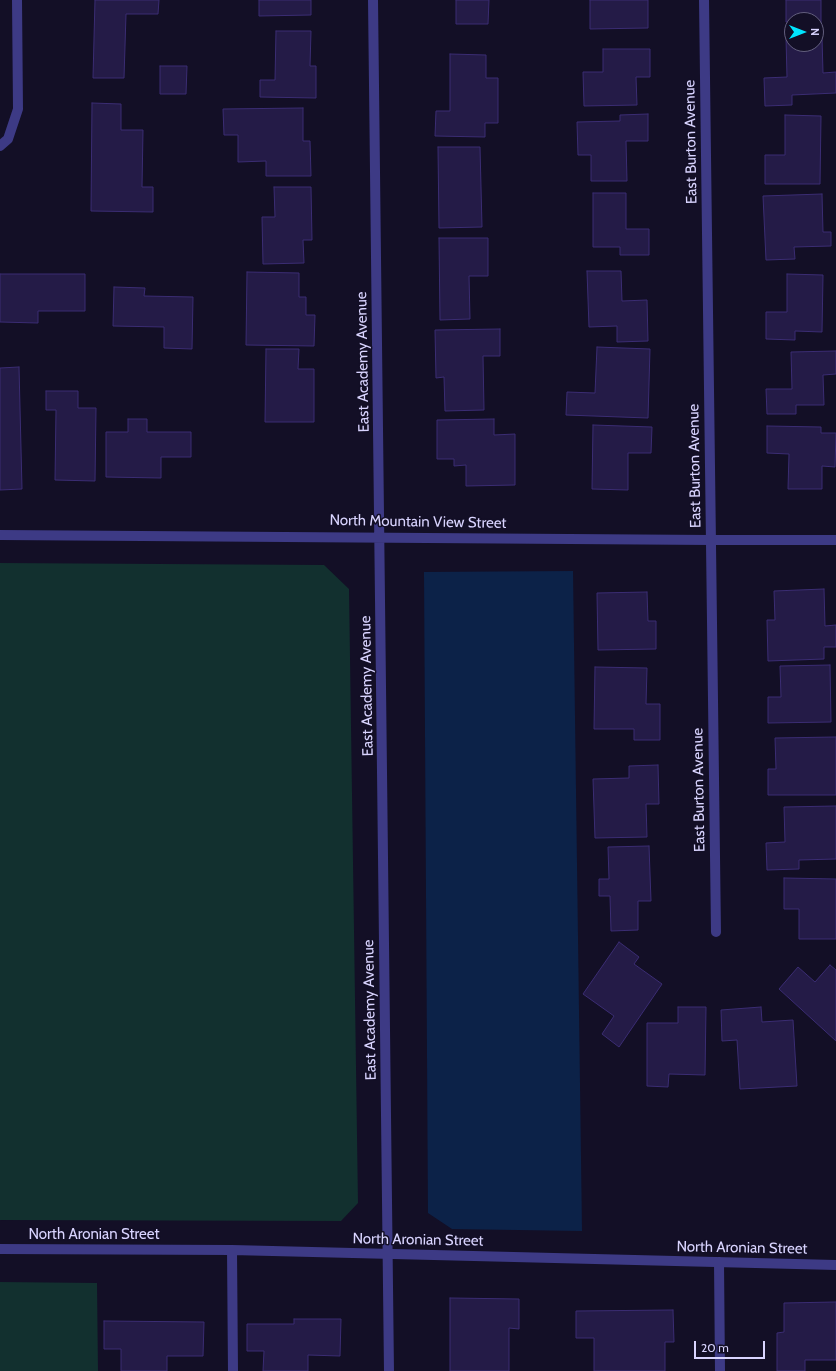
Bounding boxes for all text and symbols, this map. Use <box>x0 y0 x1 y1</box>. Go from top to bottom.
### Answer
north arrow <box>784 12 824 52</box>
text: N <box>808 28 822 36</box>
street label: East Burton Avenue <box>681 80 701 204</box>
street label: East Academy Avenue <box>353 292 373 432</box>
street label: East Burton Avenue <box>685 404 705 528</box>
street label: North Mountain View Street <box>329 511 507 533</box>
street label: East Academy Avenue <box>357 616 377 756</box>
street label: East Burton Avenue <box>689 728 709 852</box>
street label: East Academy Avenue <box>360 940 380 1080</box>
street label: North Aronian Street <box>28 1226 160 1244</box>
street label: North Aronian Street <box>352 1230 484 1250</box>
street label: North Aronian Street <box>676 1238 808 1258</box>
scale bar <box>696 1333 767 1359</box>
text: 20 m <box>701 1340 729 1355</box>

